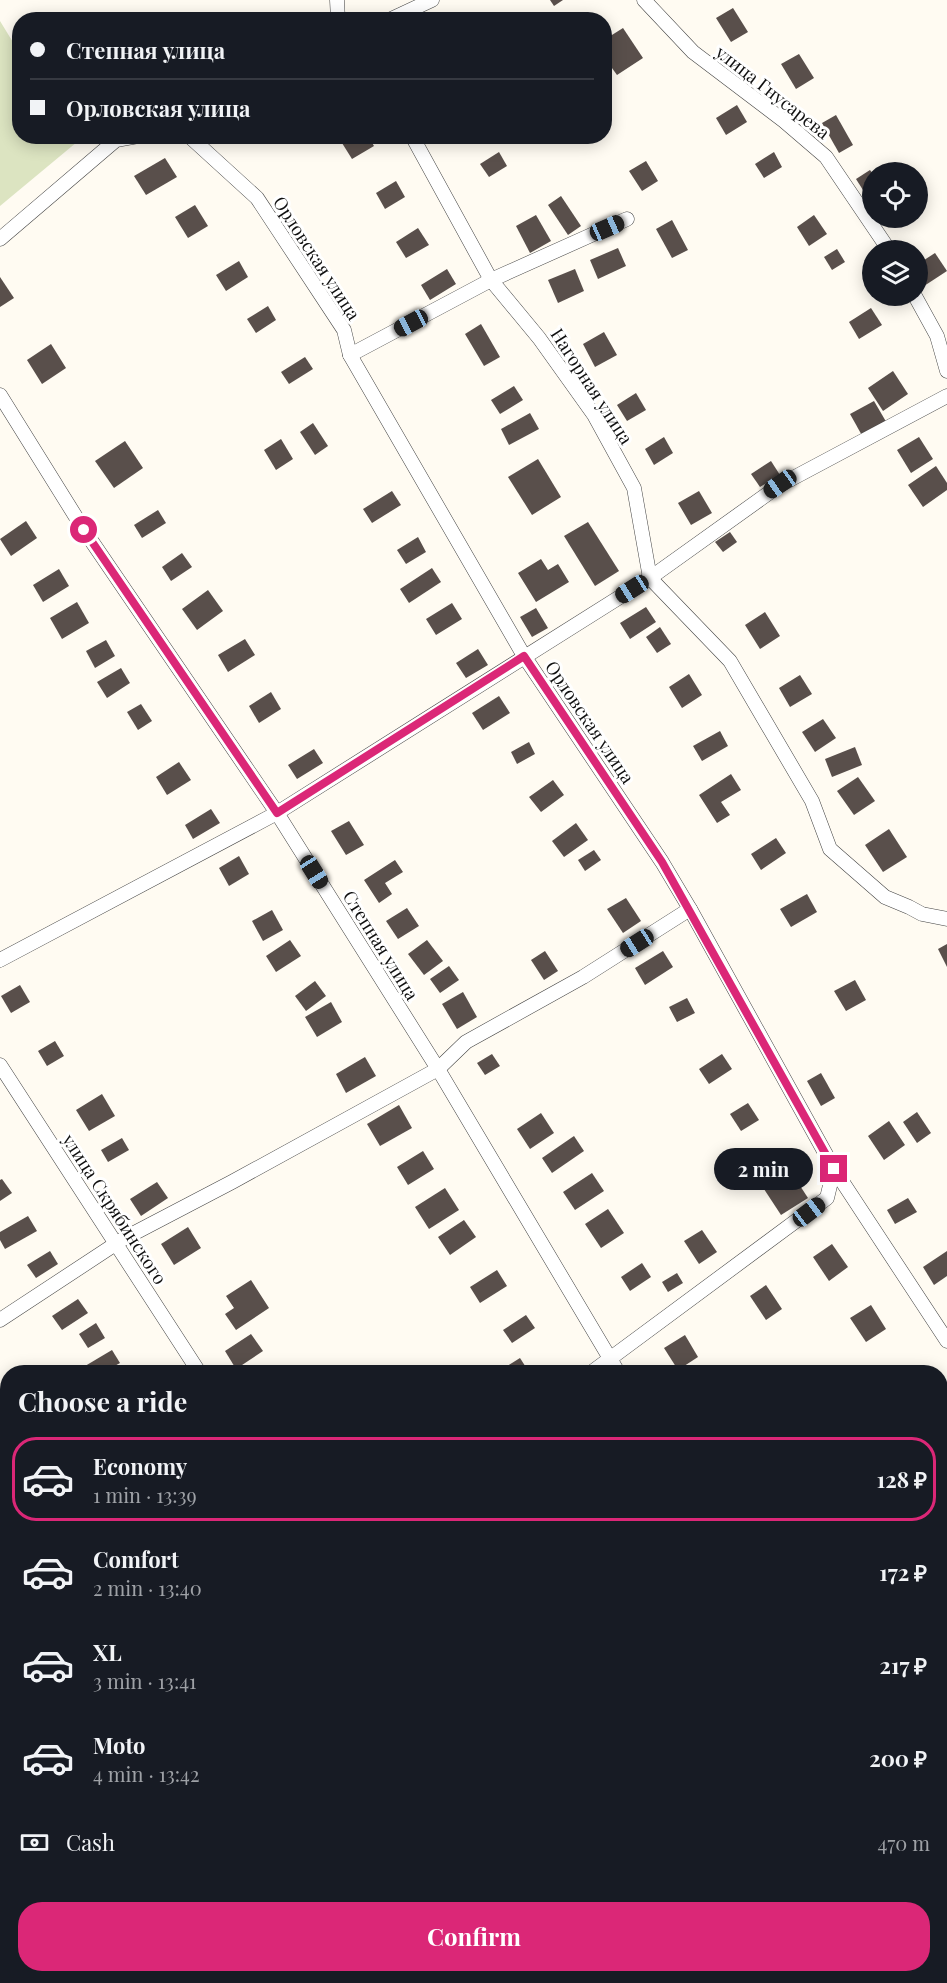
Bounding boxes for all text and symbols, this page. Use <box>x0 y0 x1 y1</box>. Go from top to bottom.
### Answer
text: Степная улица <box>66 35 225 65</box>
street label: улица Гнусарева <box>710 39 835 144</box>
text: Орловская улица <box>66 93 250 123</box>
map controls <box>862 162 928 306</box>
button: locate <box>862 162 928 228</box>
street label: Орловская улица <box>268 191 366 325</box>
car <box>587 212 627 244</box>
button: layers <box>862 240 928 306</box>
car <box>391 307 431 339</box>
street label: Нагорная улица <box>545 323 639 449</box>
car <box>760 466 800 502</box>
route start <box>70 516 97 543</box>
car <box>612 572 652 606</box>
street label: Орловская улица <box>540 656 640 788</box>
car <box>297 852 331 892</box>
street label: Степная улица <box>338 886 424 1004</box>
car <box>617 926 657 960</box>
street label: улица Скрябинского <box>57 1128 173 1289</box>
callout: 2 min <box>714 1148 813 1190</box>
text: 2 min <box>738 1155 789 1182</box>
route end <box>820 1155 847 1182</box>
car <box>789 1194 829 1230</box>
text: Choose a ride <box>18 1383 187 1419</box>
text: Economy <box>93 1451 187 1481</box>
icon: car <box>21 1452 75 1506</box>
text: 128 ₽ <box>877 1464 927 1494</box>
text: 1 min · 13:39 <box>93 1481 197 1508</box>
text: Comfort <box>93 1544 179 1574</box>
icon: car <box>21 1545 75 1599</box>
text: 172 ₽ <box>879 1557 927 1587</box>
text: 2 min · 13:40 <box>93 1574 202 1601</box>
text: XL <box>93 1637 122 1667</box>
icon: car <box>21 1638 75 1692</box>
text: 217 ₽ <box>880 1650 927 1680</box>
text: 3 min · 13:41 <box>93 1667 196 1694</box>
text: Moto <box>93 1730 146 1760</box>
icon: car <box>21 1731 75 1785</box>
text: 200 ₽ <box>869 1743 927 1773</box>
text: 4 min · 13:42 <box>93 1760 200 1787</box>
icon: cash <box>18 1826 51 1859</box>
text: Cash <box>66 1827 115 1857</box>
text: 470 m <box>878 1829 930 1856</box>
button: Confirm <box>18 1902 930 1971</box>

